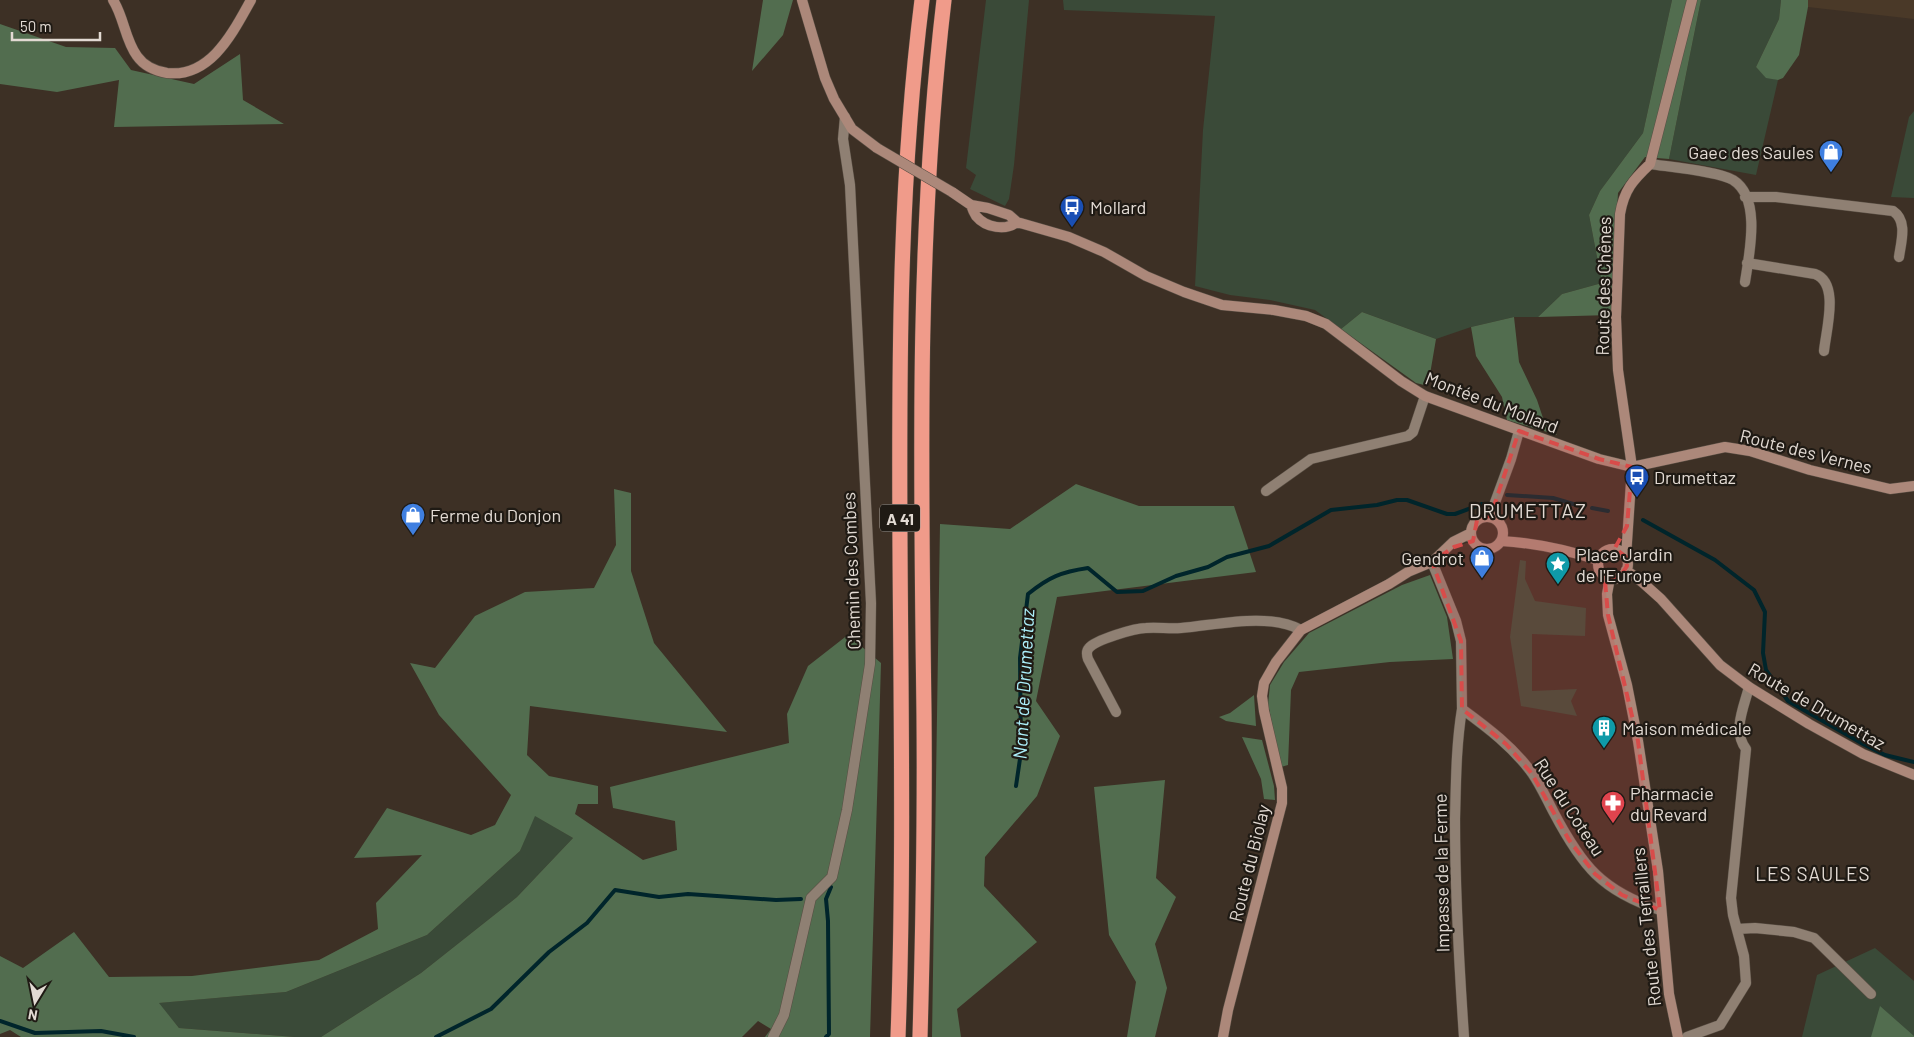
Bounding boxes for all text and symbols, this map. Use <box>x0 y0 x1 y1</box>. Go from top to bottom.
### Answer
scale bar <box>12 10 100 42</box>
text: 50 m <box>20 17 52 35</box>
shop icon: Gaec des Saules <box>1818 139 1844 173</box>
place label: Gaec des Saules <box>1688 141 1814 163</box>
bus stop icon: Mollard <box>1059 194 1085 228</box>
place label: Mollard <box>1090 196 1146 218</box>
street label: Route des Chênes <box>1591 216 1615 356</box>
street label: Montée du Mollard <box>1422 366 1562 438</box>
street label: Route des Vernes <box>1738 424 1874 478</box>
bus stop icon: Drumettaz <box>1624 464 1650 498</box>
place label: Drumettaz <box>1654 466 1736 488</box>
street label: Chemin des Combes <box>837 492 865 650</box>
district label: DRUMETTAZ <box>1469 498 1587 522</box>
shop icon: Ferme du Donjon <box>400 502 426 536</box>
place label: Ferme du Donjon <box>430 504 561 526</box>
road number: A 41 <box>880 504 920 532</box>
place label: Place Jardin de l'Europe <box>1576 543 1673 586</box>
shop icon: Gendrot <box>1469 545 1495 579</box>
place label: Gendrot <box>1401 547 1464 569</box>
place icon: Place Jardin de l'Europe <box>1545 551 1571 585</box>
water label: Nant de Drumettaz <box>1008 607 1038 760</box>
street label: Route de Drumettaz <box>1744 658 1890 754</box>
building icon: Maison médicale <box>1591 715 1617 749</box>
place label: Maison médicale <box>1622 717 1752 739</box>
street label: Rue du Coteau <box>1530 754 1610 860</box>
place label: Pharmacie du Revard <box>1630 782 1714 825</box>
pharmacy icon: Pharmacie du Revard <box>1600 790 1626 824</box>
street label: Impasse de la Ferme <box>1429 793 1453 953</box>
street label: Route du Biolay <box>1224 802 1274 924</box>
street label: Route des Terraillers <box>1627 846 1665 1008</box>
district label: LES SAULES <box>1755 862 1871 885</box>
north arrow <box>10 977 60 1027</box>
text: N <box>27 1006 39 1024</box>

